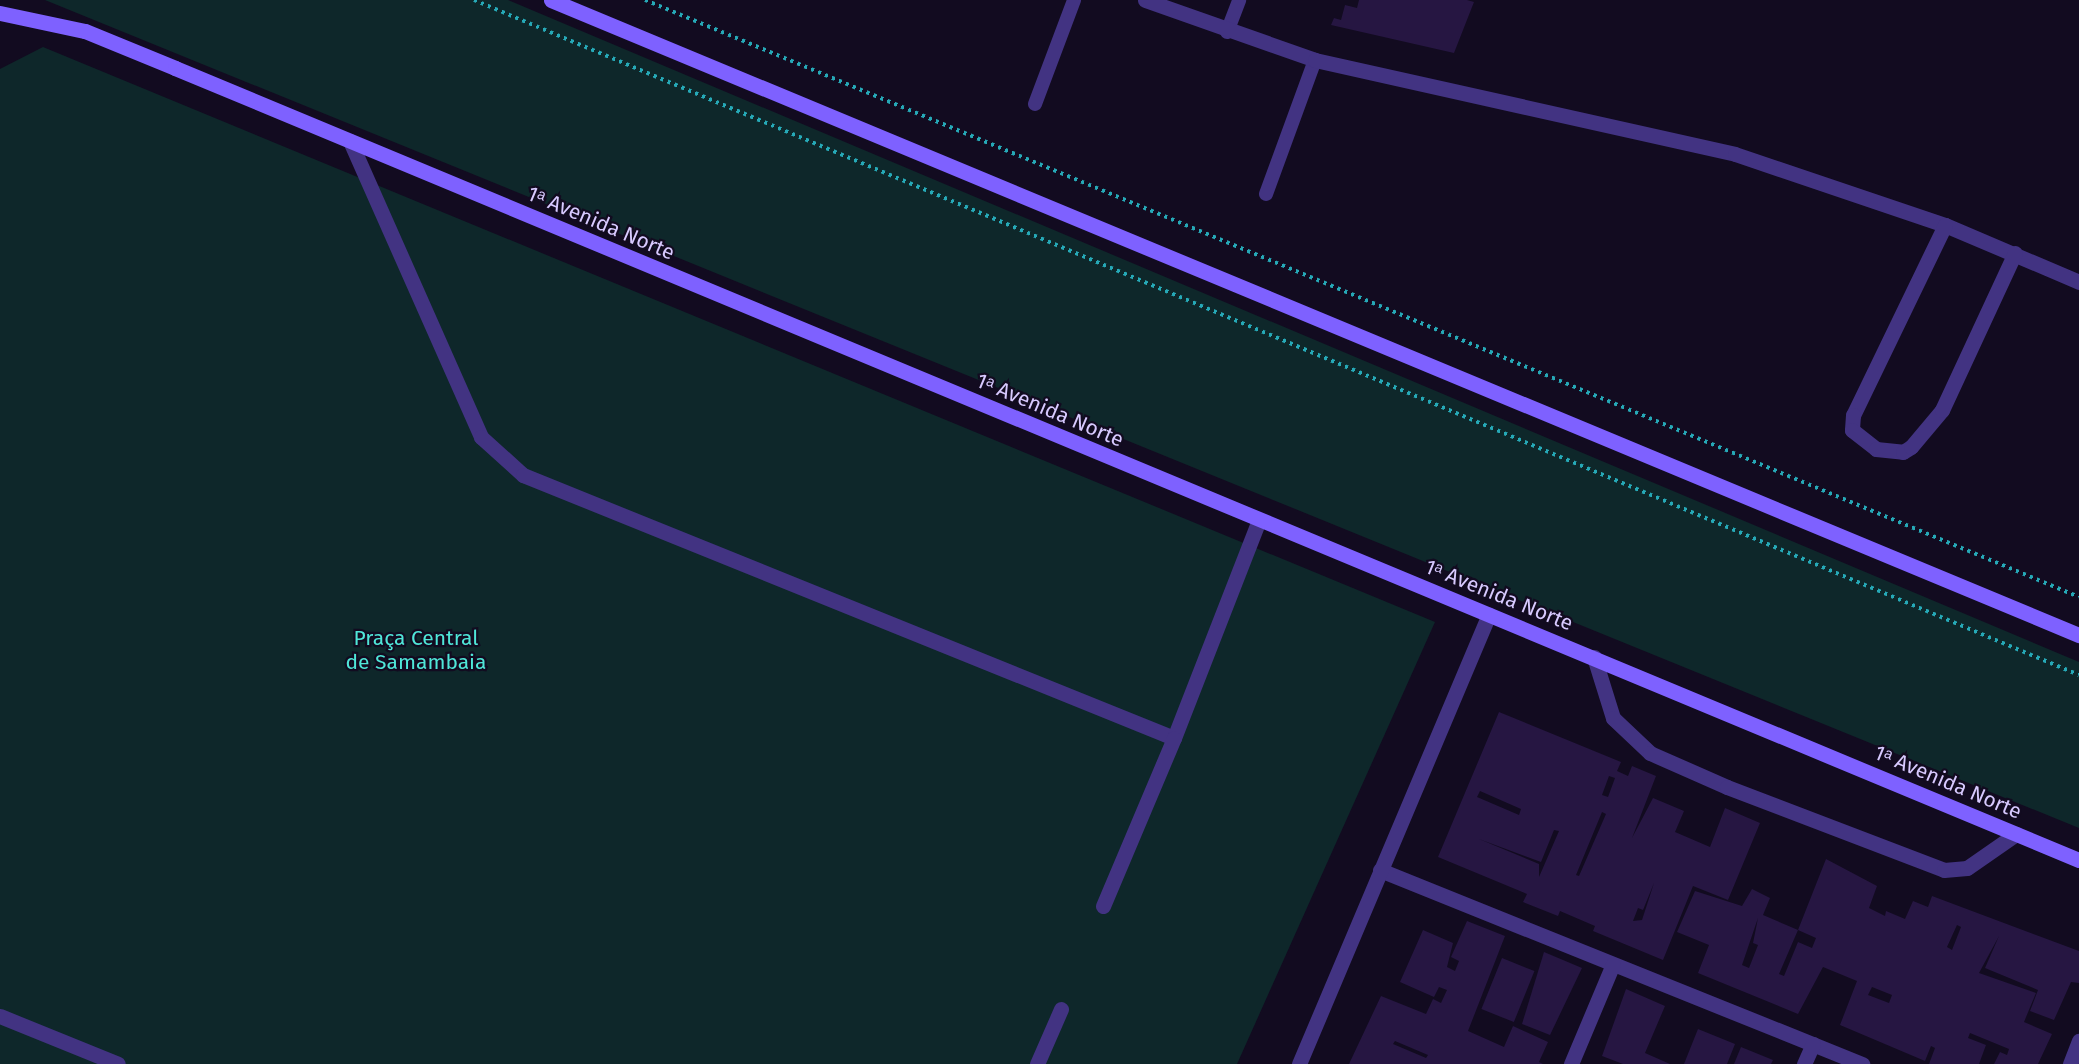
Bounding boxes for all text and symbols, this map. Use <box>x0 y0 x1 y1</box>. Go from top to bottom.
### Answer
street label: 1ᵃ Avenida Norte <box>524 181 678 265</box>
street label: 1ᵃ Avenida Norte <box>973 368 1127 452</box>
street label: 1ᵃ Avenida Norte <box>1421 554 1577 636</box>
park label: Praça Central de Samambaia <box>346 625 486 675</box>
street label: 1ᵃ Avenida Norte <box>1871 740 2025 824</box>

